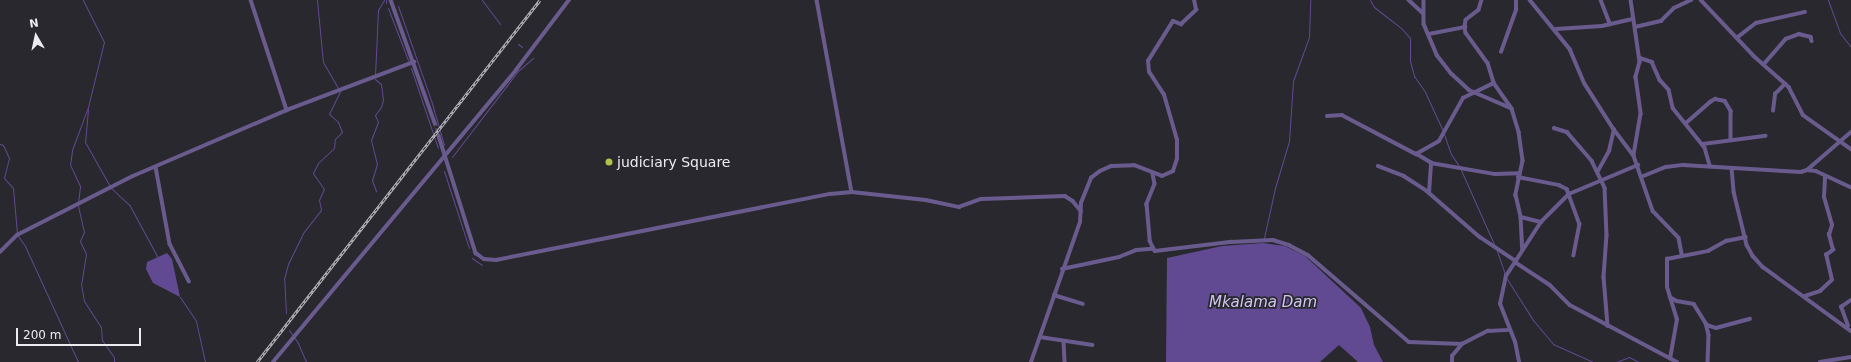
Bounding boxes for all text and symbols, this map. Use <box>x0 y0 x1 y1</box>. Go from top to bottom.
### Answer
north arrow <box>16 16 56 56</box>
text: N <box>28 17 40 31</box>
place label: judiciary Square <box>617 154 730 170</box>
marker: judiciary Square <box>604 157 614 167</box>
water label: Mkalama Dam <box>1209 294 1317 312</box>
scale bar <box>18 320 143 346</box>
text: 200 m <box>23 328 61 342</box>

